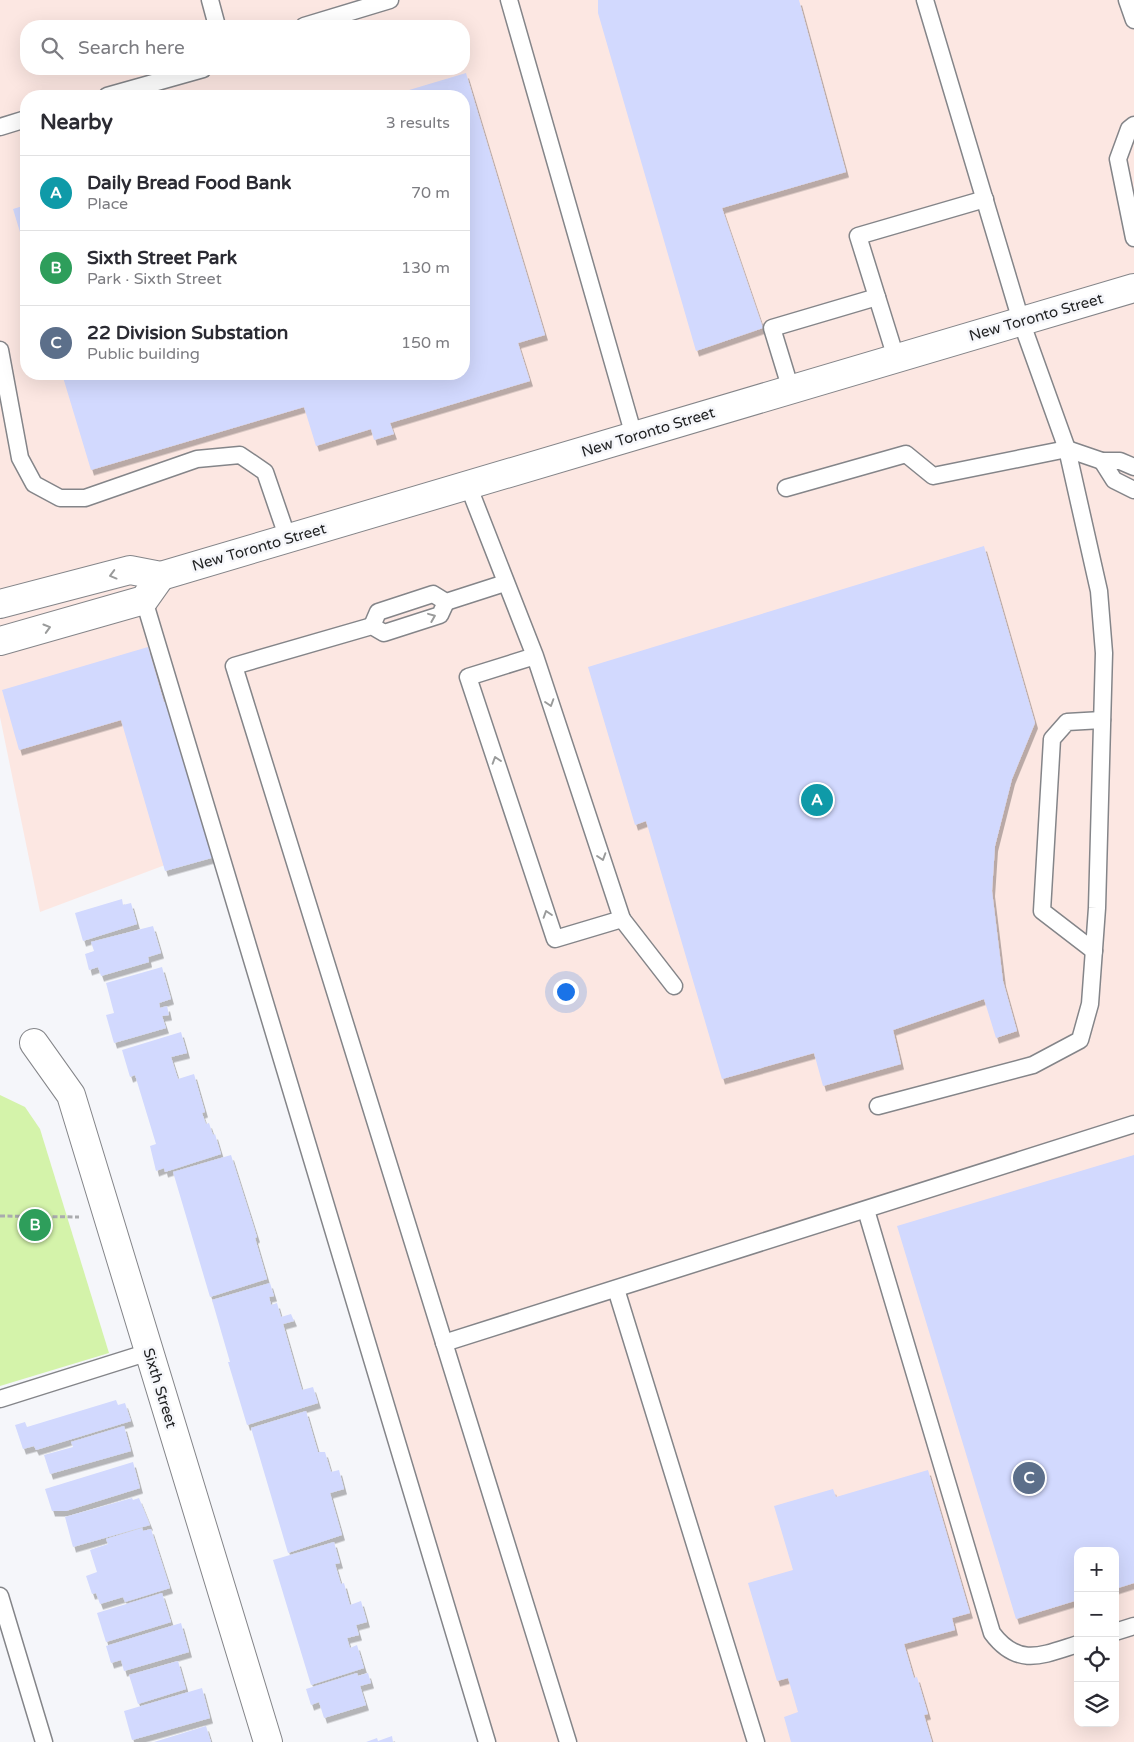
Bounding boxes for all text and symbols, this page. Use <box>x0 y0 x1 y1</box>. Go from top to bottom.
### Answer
search box <box>20 20 470 75</box>
icon: search <box>38 34 66 62</box>
text: Search here <box>78 37 185 59</box>
text: Nearby <box>40 110 113 135</box>
text: 3 results <box>386 113 450 133</box>
text: Daily Bread Food Bank <box>87 172 291 194</box>
text: A <box>50 183 62 203</box>
text: 70 m <box>411 183 450 203</box>
text: Place <box>87 194 128 214</box>
text: Sixth Street Park <box>87 247 237 269</box>
text: B <box>50 258 62 278</box>
text: 130 m <box>401 258 450 278</box>
text: Park · Sixth Street <box>87 269 222 289</box>
street label: New Toronto Street <box>967 289 1105 345</box>
text: 22 Division Substation <box>87 322 288 344</box>
text: C <box>50 333 62 353</box>
text: 150 m <box>401 333 450 353</box>
text: Public building <box>87 344 200 364</box>
street label: New Toronto Street <box>579 403 717 461</box>
street label: New Toronto Street <box>190 519 328 575</box>
one-way arrow <box>110 569 118 579</box>
one-way arrow <box>428 613 436 623</box>
one-way arrow <box>42 623 51 634</box>
one-way arrow <box>544 698 554 706</box>
one-way arrow <box>491 756 501 764</box>
pin: A <box>801 781 833 819</box>
one-way arrow <box>596 852 606 860</box>
one-way arrow <box>543 910 553 918</box>
your location <box>553 979 579 1005</box>
pin: B <box>19 1206 51 1244</box>
street label: Sixth Street <box>139 1346 181 1430</box>
pin: C <box>1013 1459 1045 1497</box>
map controls <box>1074 1547 1119 1727</box>
button: + <box>1074 1547 1119 1592</box>
button: − <box>1074 1592 1119 1637</box>
button: locate <box>1074 1637 1119 1682</box>
button: layers <box>1074 1682 1119 1727</box>

